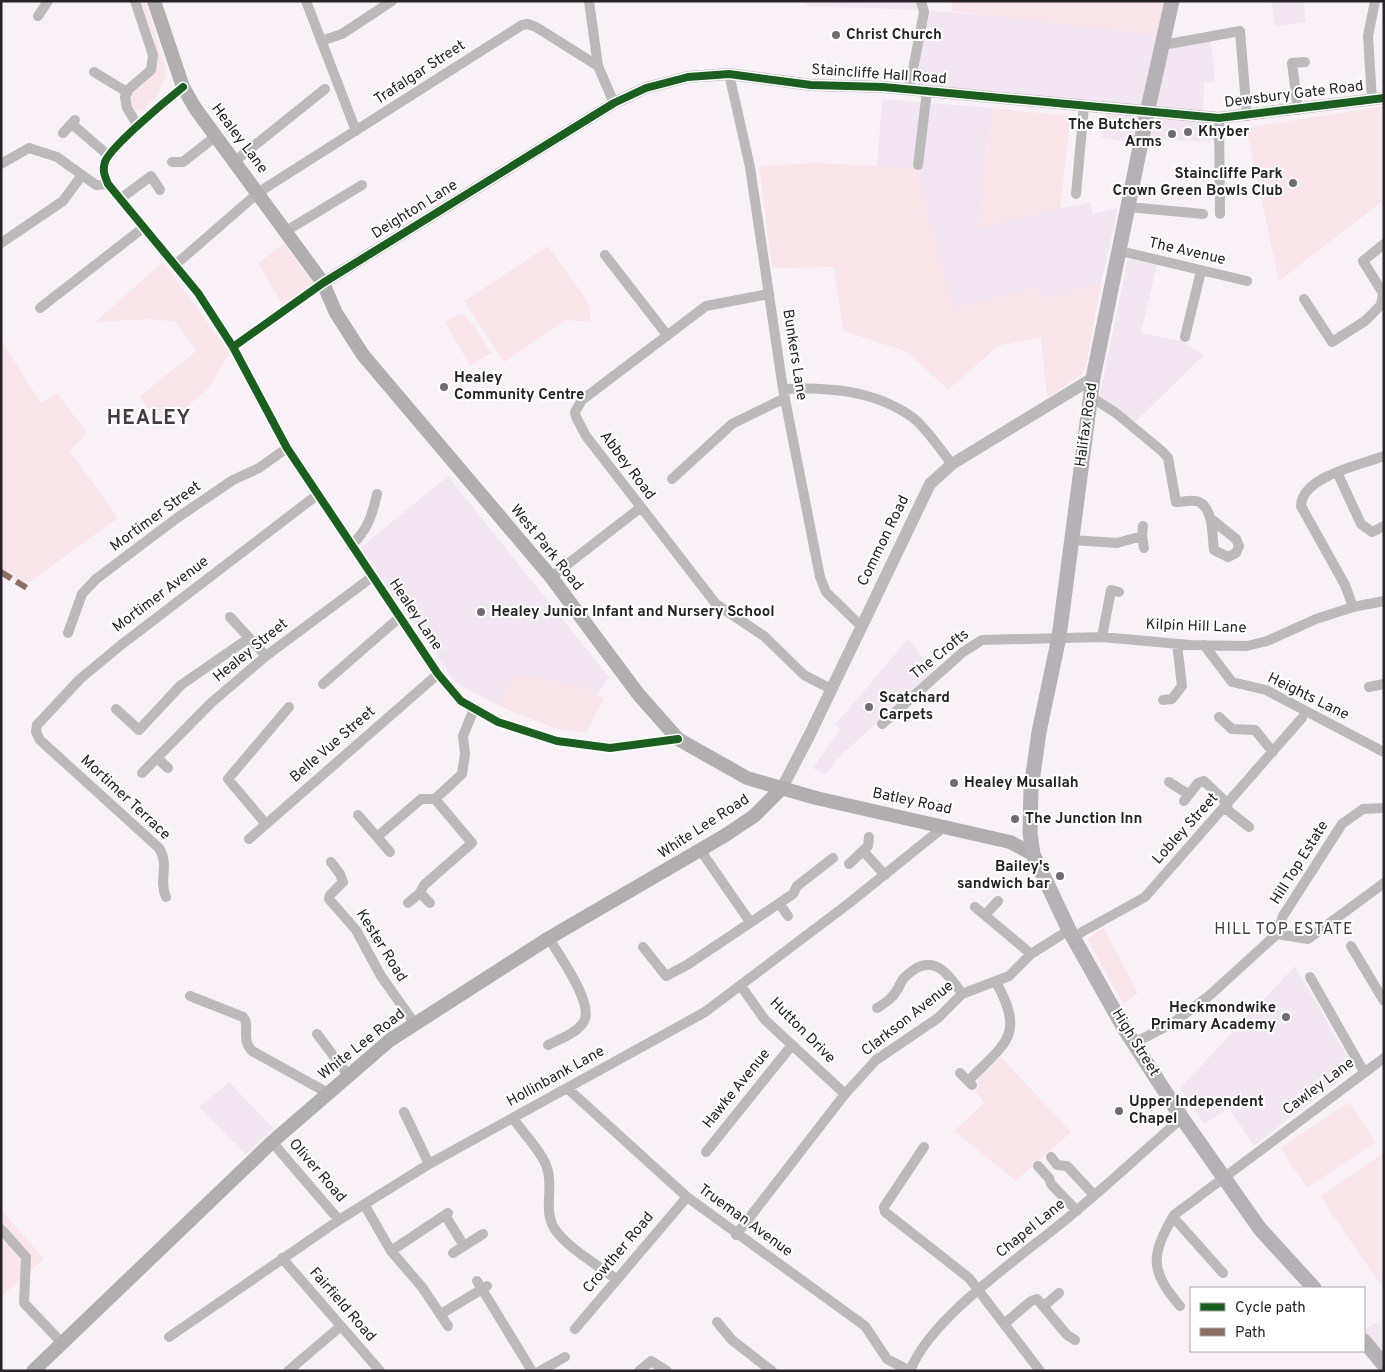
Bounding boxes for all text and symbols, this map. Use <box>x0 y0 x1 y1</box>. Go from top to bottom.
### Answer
place label: Christ Church <box>846 26 942 45</box>
marker: Christ Church <box>830 29 842 41</box>
street label: Trafalgar Street <box>371 36 469 110</box>
street label: Staincliffe Hall Road <box>811 61 947 89</box>
street label: Dewsbury Gate Road <box>1223 77 1365 113</box>
street label: Healey Lane <box>206 100 272 178</box>
place label: The Butchers Arms <box>1068 116 1162 152</box>
place label: Khyber <box>1198 123 1250 142</box>
marker: Khyber <box>1182 126 1194 138</box>
marker: The Butchers Arms <box>1166 128 1178 140</box>
place label: Staincliffe Park Crown Green Bowls Club <box>1113 165 1283 201</box>
street label: Deighton Lane <box>369 176 461 244</box>
marker: Staincliffe Park Crown Green Bowls Club <box>1287 177 1299 189</box>
street label: The Avenue <box>1147 234 1227 270</box>
street label: Bunkers Lane <box>777 308 811 402</box>
place label: Healey Community Centre <box>454 369 584 405</box>
marker: Healey Community Centre <box>438 381 450 393</box>
street label: Halifax Road <box>1072 382 1102 468</box>
district label: HEALEY <box>107 406 191 432</box>
street label: Abbey Road <box>595 428 659 504</box>
street label: Mortimer Street <box>107 478 205 556</box>
street label: Common Road <box>854 492 914 590</box>
street label: West Park Road <box>505 501 587 595</box>
street label: Mortimer Avenue <box>109 553 213 637</box>
street label: Healey Lane <box>384 575 446 655</box>
place label: Healey Junior Infant and Nursery School <box>491 603 775 622</box>
marker: Healey Junior Infant and Nursery School <box>475 606 487 618</box>
street label: Healey Street <box>210 615 292 687</box>
street label: Kilpin Hill Lane <box>1145 616 1247 638</box>
street label: The Crofts <box>907 626 973 684</box>
street label: Heights Lane <box>1264 669 1352 725</box>
place label: Scatchard Carpets <box>879 689 950 725</box>
marker: Scatchard Carpets <box>863 701 875 713</box>
street label: Belle Vue Street <box>286 703 380 787</box>
street label: Mortimer Terrace <box>76 751 174 845</box>
place label: Healey Musallah <box>964 774 1079 793</box>
marker: Healey Musallah <box>948 777 960 789</box>
street label: Batley Road <box>870 784 954 820</box>
street label: Lobley Street <box>1149 789 1223 869</box>
street label: White Lee Road <box>655 790 753 864</box>
place label: The Junction Inn <box>1025 810 1142 829</box>
marker: The Junction Inn <box>1009 813 1021 825</box>
street label: Hill Top Estate <box>1267 818 1333 908</box>
place label: Bailey's sandwich bar <box>957 858 1051 894</box>
marker: Bailey's sandwich bar <box>1054 870 1066 882</box>
street label: Kester Road <box>351 906 411 986</box>
district label: HILL TOP ESTATE <box>1214 920 1354 940</box>
street label: Clarkson Avenue <box>858 977 958 1061</box>
street label: Hutton Drive <box>765 994 839 1068</box>
place label: Heckmondwike Primary Academy <box>1151 999 1276 1035</box>
street label: White Lee Road <box>315 1005 409 1085</box>
street label: High Street <box>1107 1006 1163 1080</box>
marker: Heckmondwike Primary Academy <box>1280 1011 1292 1023</box>
street label: Hollinbank Lane <box>504 1042 608 1112</box>
street label: Hawke Avenue <box>699 1045 775 1133</box>
street label: Cawley Lane <box>1280 1054 1358 1120</box>
place label: Upper Independent Chapel <box>1129 1093 1264 1129</box>
marker: Upper Independent Chapel <box>1113 1105 1125 1117</box>
street label: Oliver Road <box>284 1135 350 1207</box>
street label: Trueman Avenue <box>694 1180 796 1262</box>
street label: Chapel Lane <box>992 1195 1070 1263</box>
street label: Crowther Road <box>579 1208 659 1298</box>
street label: Fairfield Road <box>305 1264 379 1346</box>
legend <box>1190 1287 1365 1352</box>
text: Cycle path <box>1235 1299 1306 1318</box>
text: Path <box>1235 1324 1266 1343</box>

